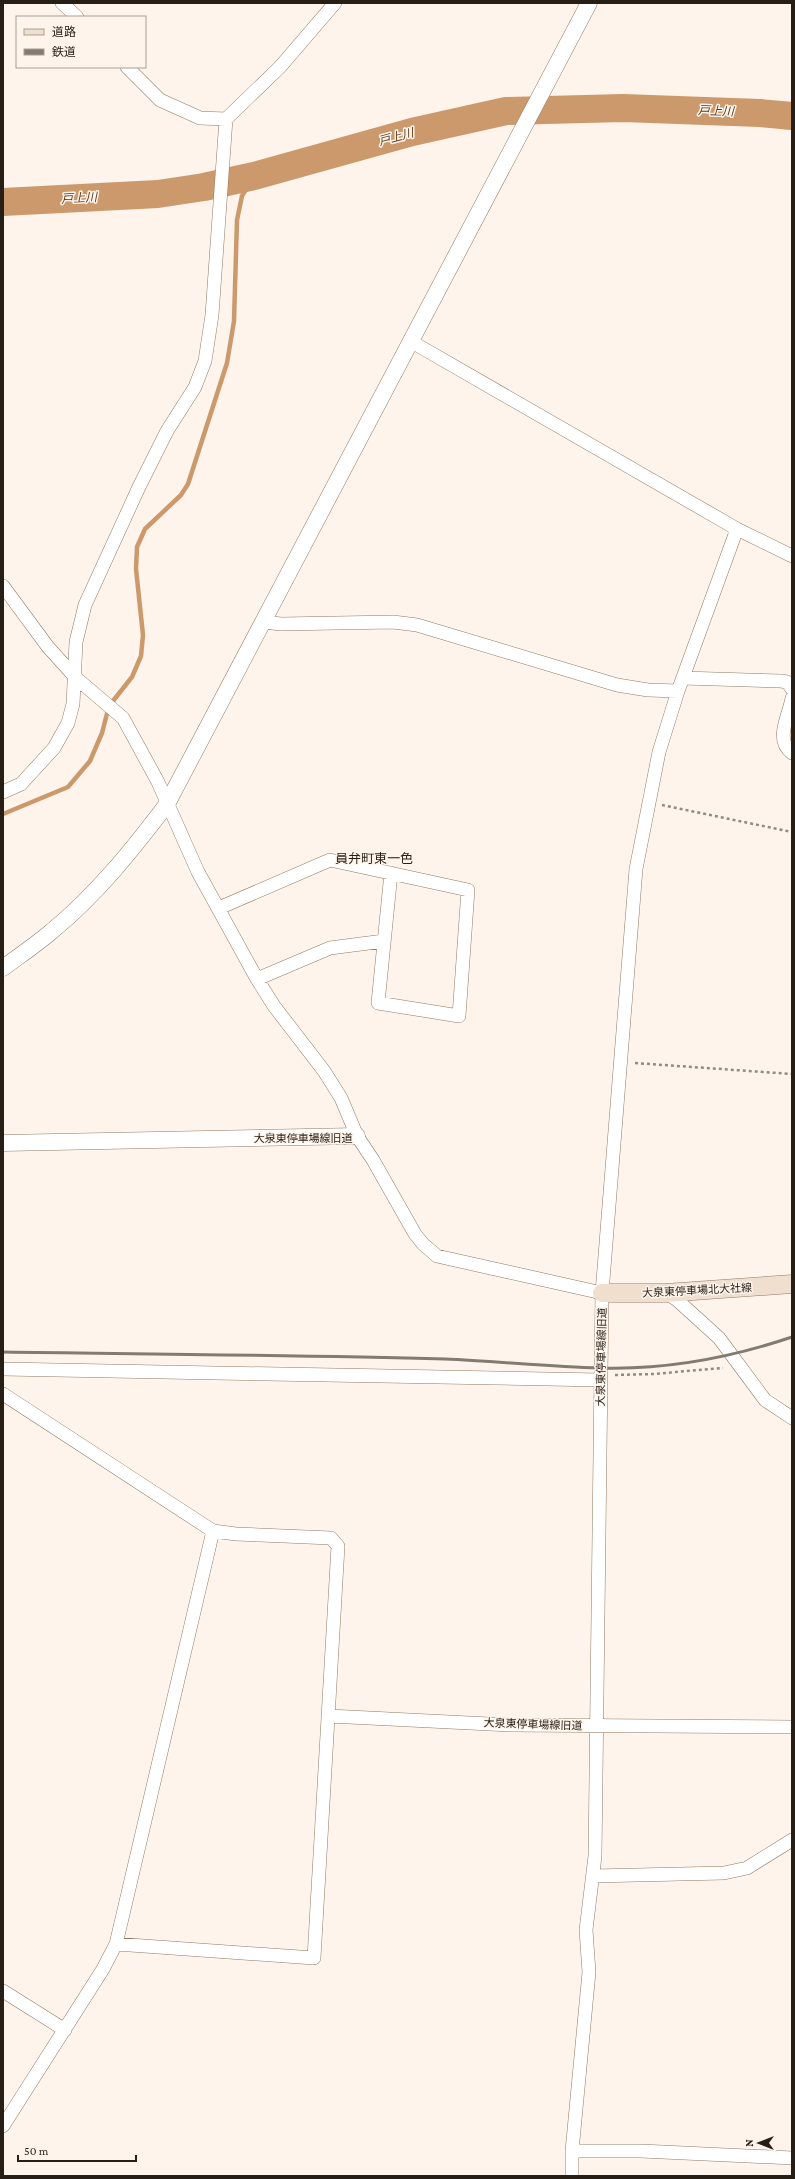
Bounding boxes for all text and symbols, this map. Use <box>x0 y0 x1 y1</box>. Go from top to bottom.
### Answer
legend <box>16 16 146 68</box>
text: 道路 <box>52 25 76 39</box>
text: 鉄道 <box>52 45 76 59</box>
water label: 戸上川 <box>698 103 736 119</box>
water label: 戸上川 <box>377 125 417 148</box>
water label: 戸上川 <box>61 190 99 206</box>
district label: 員弁町東一色 <box>335 851 413 866</box>
street label: 大泉東停車場線旧道 <box>254 1132 353 1144</box>
street label: 大泉東停車場北大社線 <box>642 1281 752 1299</box>
street label: 大泉東停車場線旧道 <box>594 1307 608 1407</box>
street label: 大泉東停車場線旧道 <box>483 1716 583 1732</box>
north arrow <box>739 2123 779 2163</box>
scale bar <box>18 2137 136 2163</box>
text: N <box>743 2139 755 2147</box>
text: 50 m <box>24 2144 49 2158</box>

